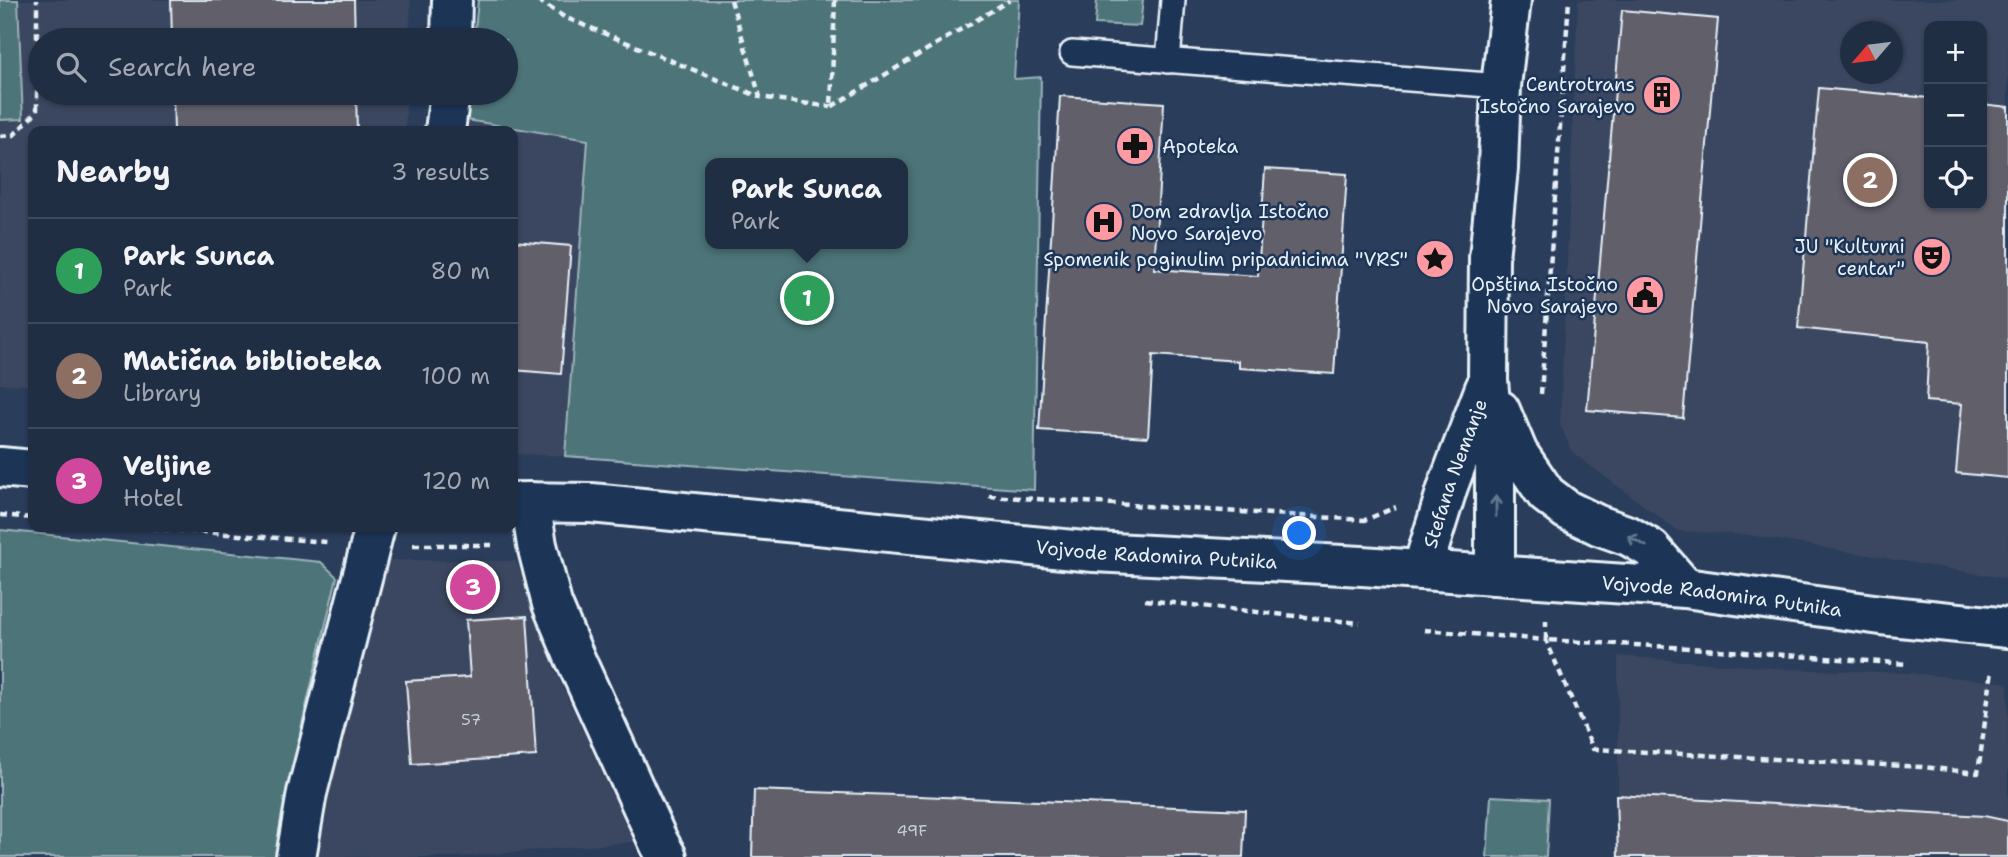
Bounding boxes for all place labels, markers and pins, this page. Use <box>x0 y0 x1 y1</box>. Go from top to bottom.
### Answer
place label: Centrotrans Istočno Sarajevo <box>1480 72 1635 119</box>
building icon: Centrotrans Istočno Sarajevo <box>1641 74 1683 116</box>
pharmacy icon: Apoteka <box>1114 125 1156 167</box>
place label: Apoteka <box>1162 134 1239 159</box>
pin: 2 <box>1847 154 1893 206</box>
place label: Dom zdravlja Istočno Novo Sarajevo <box>1131 199 1329 246</box>
hospital icon: Dom zdravlja Istočno Novo Sarajevo <box>1083 201 1125 243</box>
place label: JU "Kulturni centar" <box>1794 234 1905 281</box>
theatre icon: JU "Kulturni centar" <box>1911 236 1953 278</box>
place icon: Spomenik poginulim pripadnicima "VRS" <box>1414 238 1456 280</box>
place label: Spomenik poginulim pripadnicima "VRS" <box>1043 247 1408 272</box>
pin: 1 <box>784 272 830 324</box>
place label: Opština Istočno Novo Sarajevo <box>1471 272 1618 319</box>
public building icon: Opština Istočno Novo Sarajevo <box>1624 274 1666 316</box>
pin: 3 <box>450 561 496 613</box>

